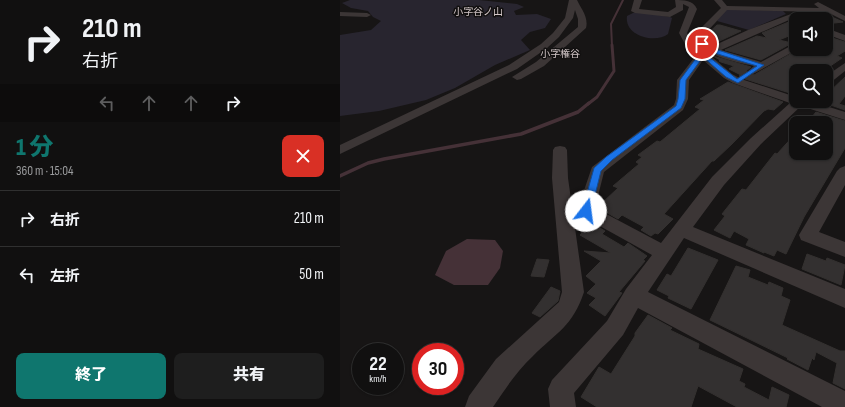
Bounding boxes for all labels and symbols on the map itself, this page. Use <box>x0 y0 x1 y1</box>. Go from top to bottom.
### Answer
district label: 小字谷ノ山 <box>453 6 503 18</box>
pin <box>685 27 719 61</box>
district label: 小字権谷 <box>540 48 580 60</box>
position arrow <box>565 190 607 232</box>
speed limit sign: 30 <box>412 343 464 395</box>

